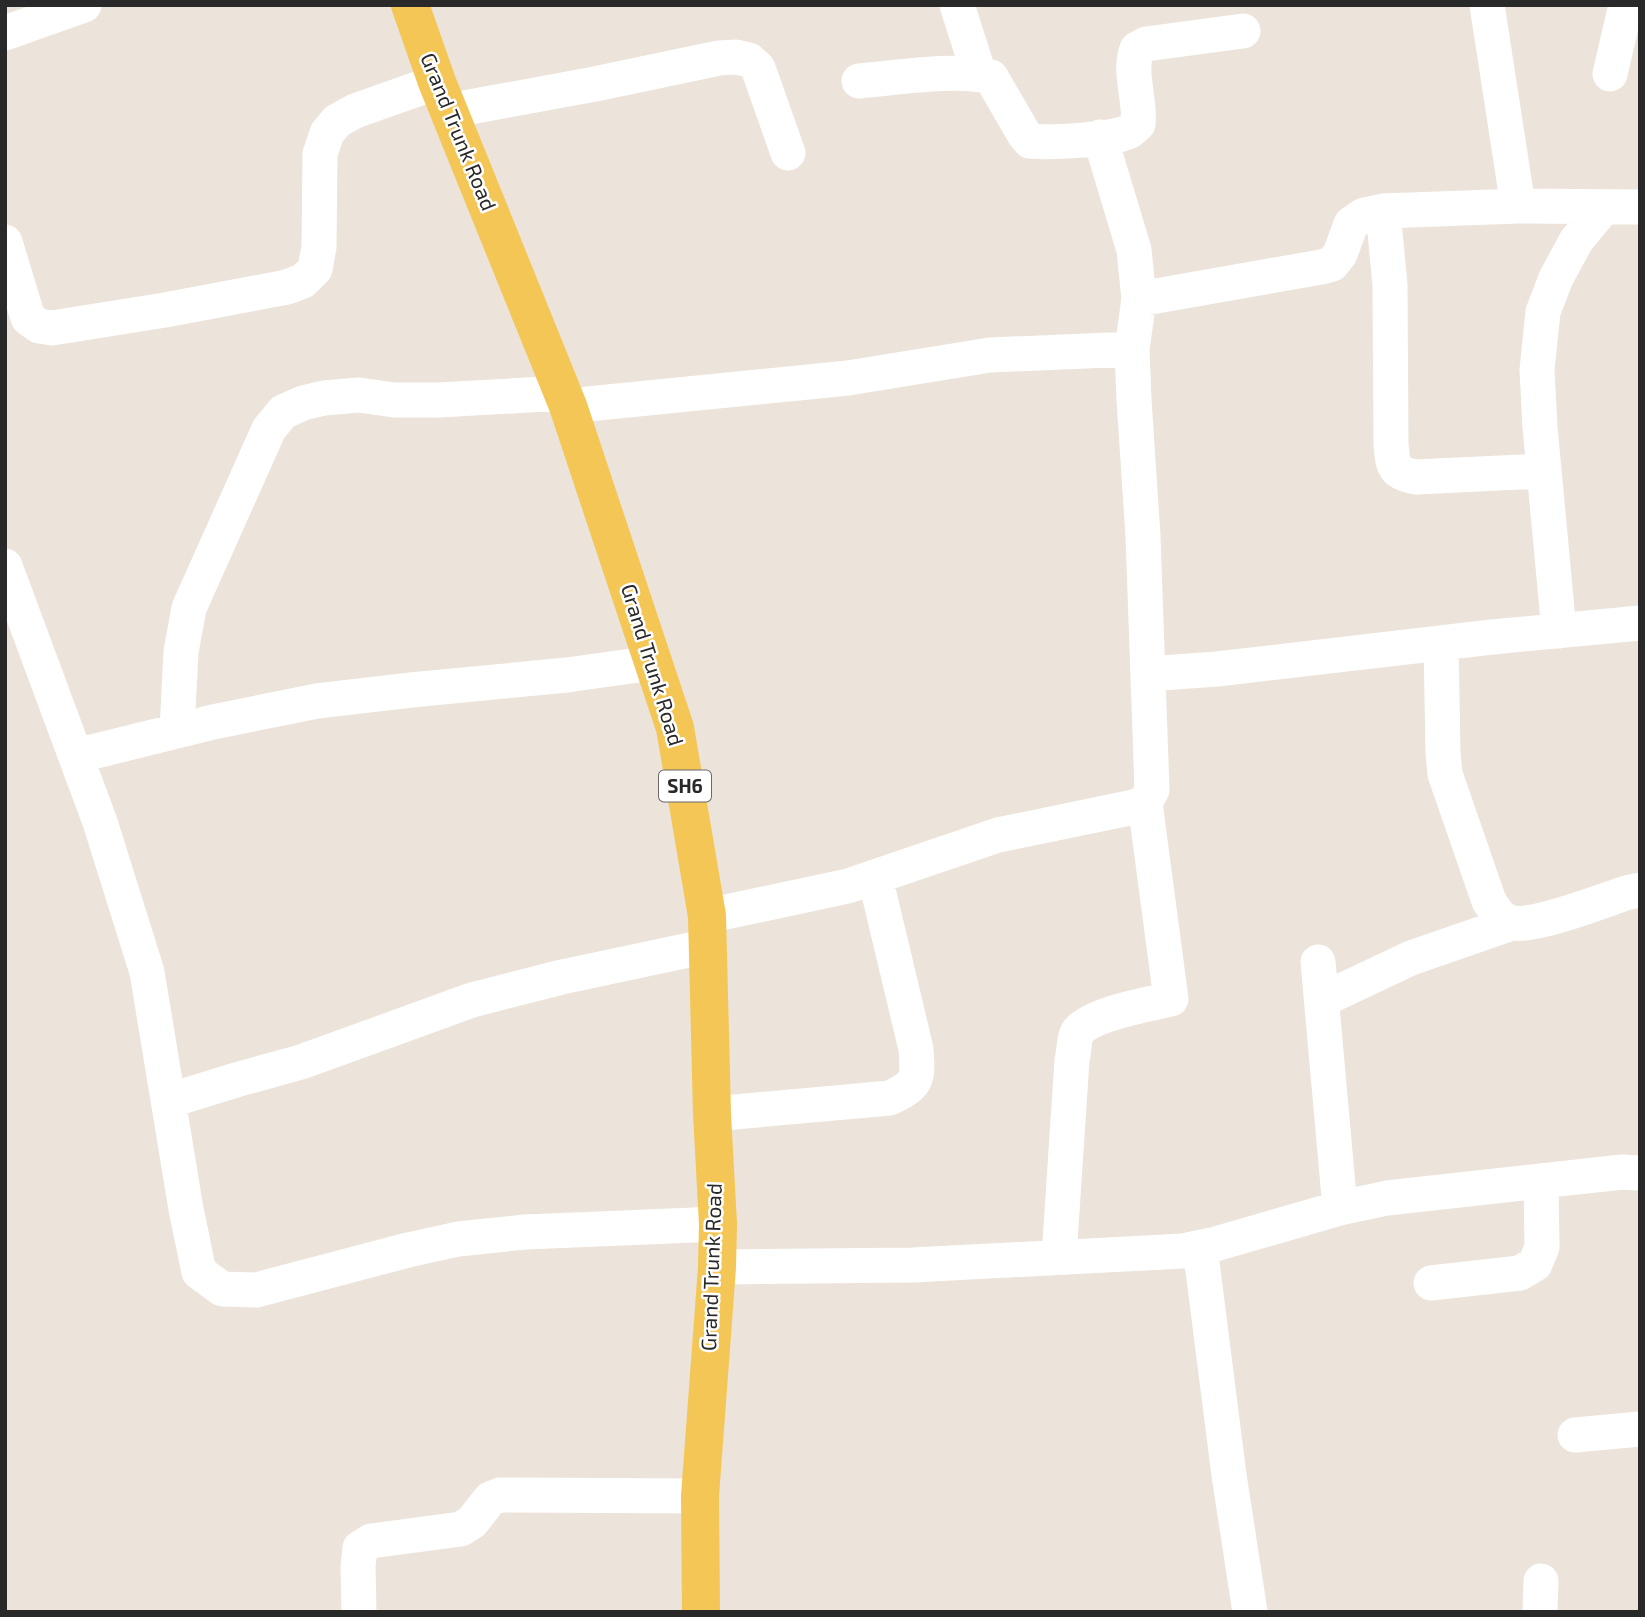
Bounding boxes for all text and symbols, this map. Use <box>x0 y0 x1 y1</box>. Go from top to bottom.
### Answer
street label: Grand Trunk Road <box>416 49 502 214</box>
street label: Grand Trunk Road <box>617 581 690 749</box>
road number: SH6 <box>659 771 711 802</box>
street label: Grand Trunk Road <box>695 1183 726 1351</box>

